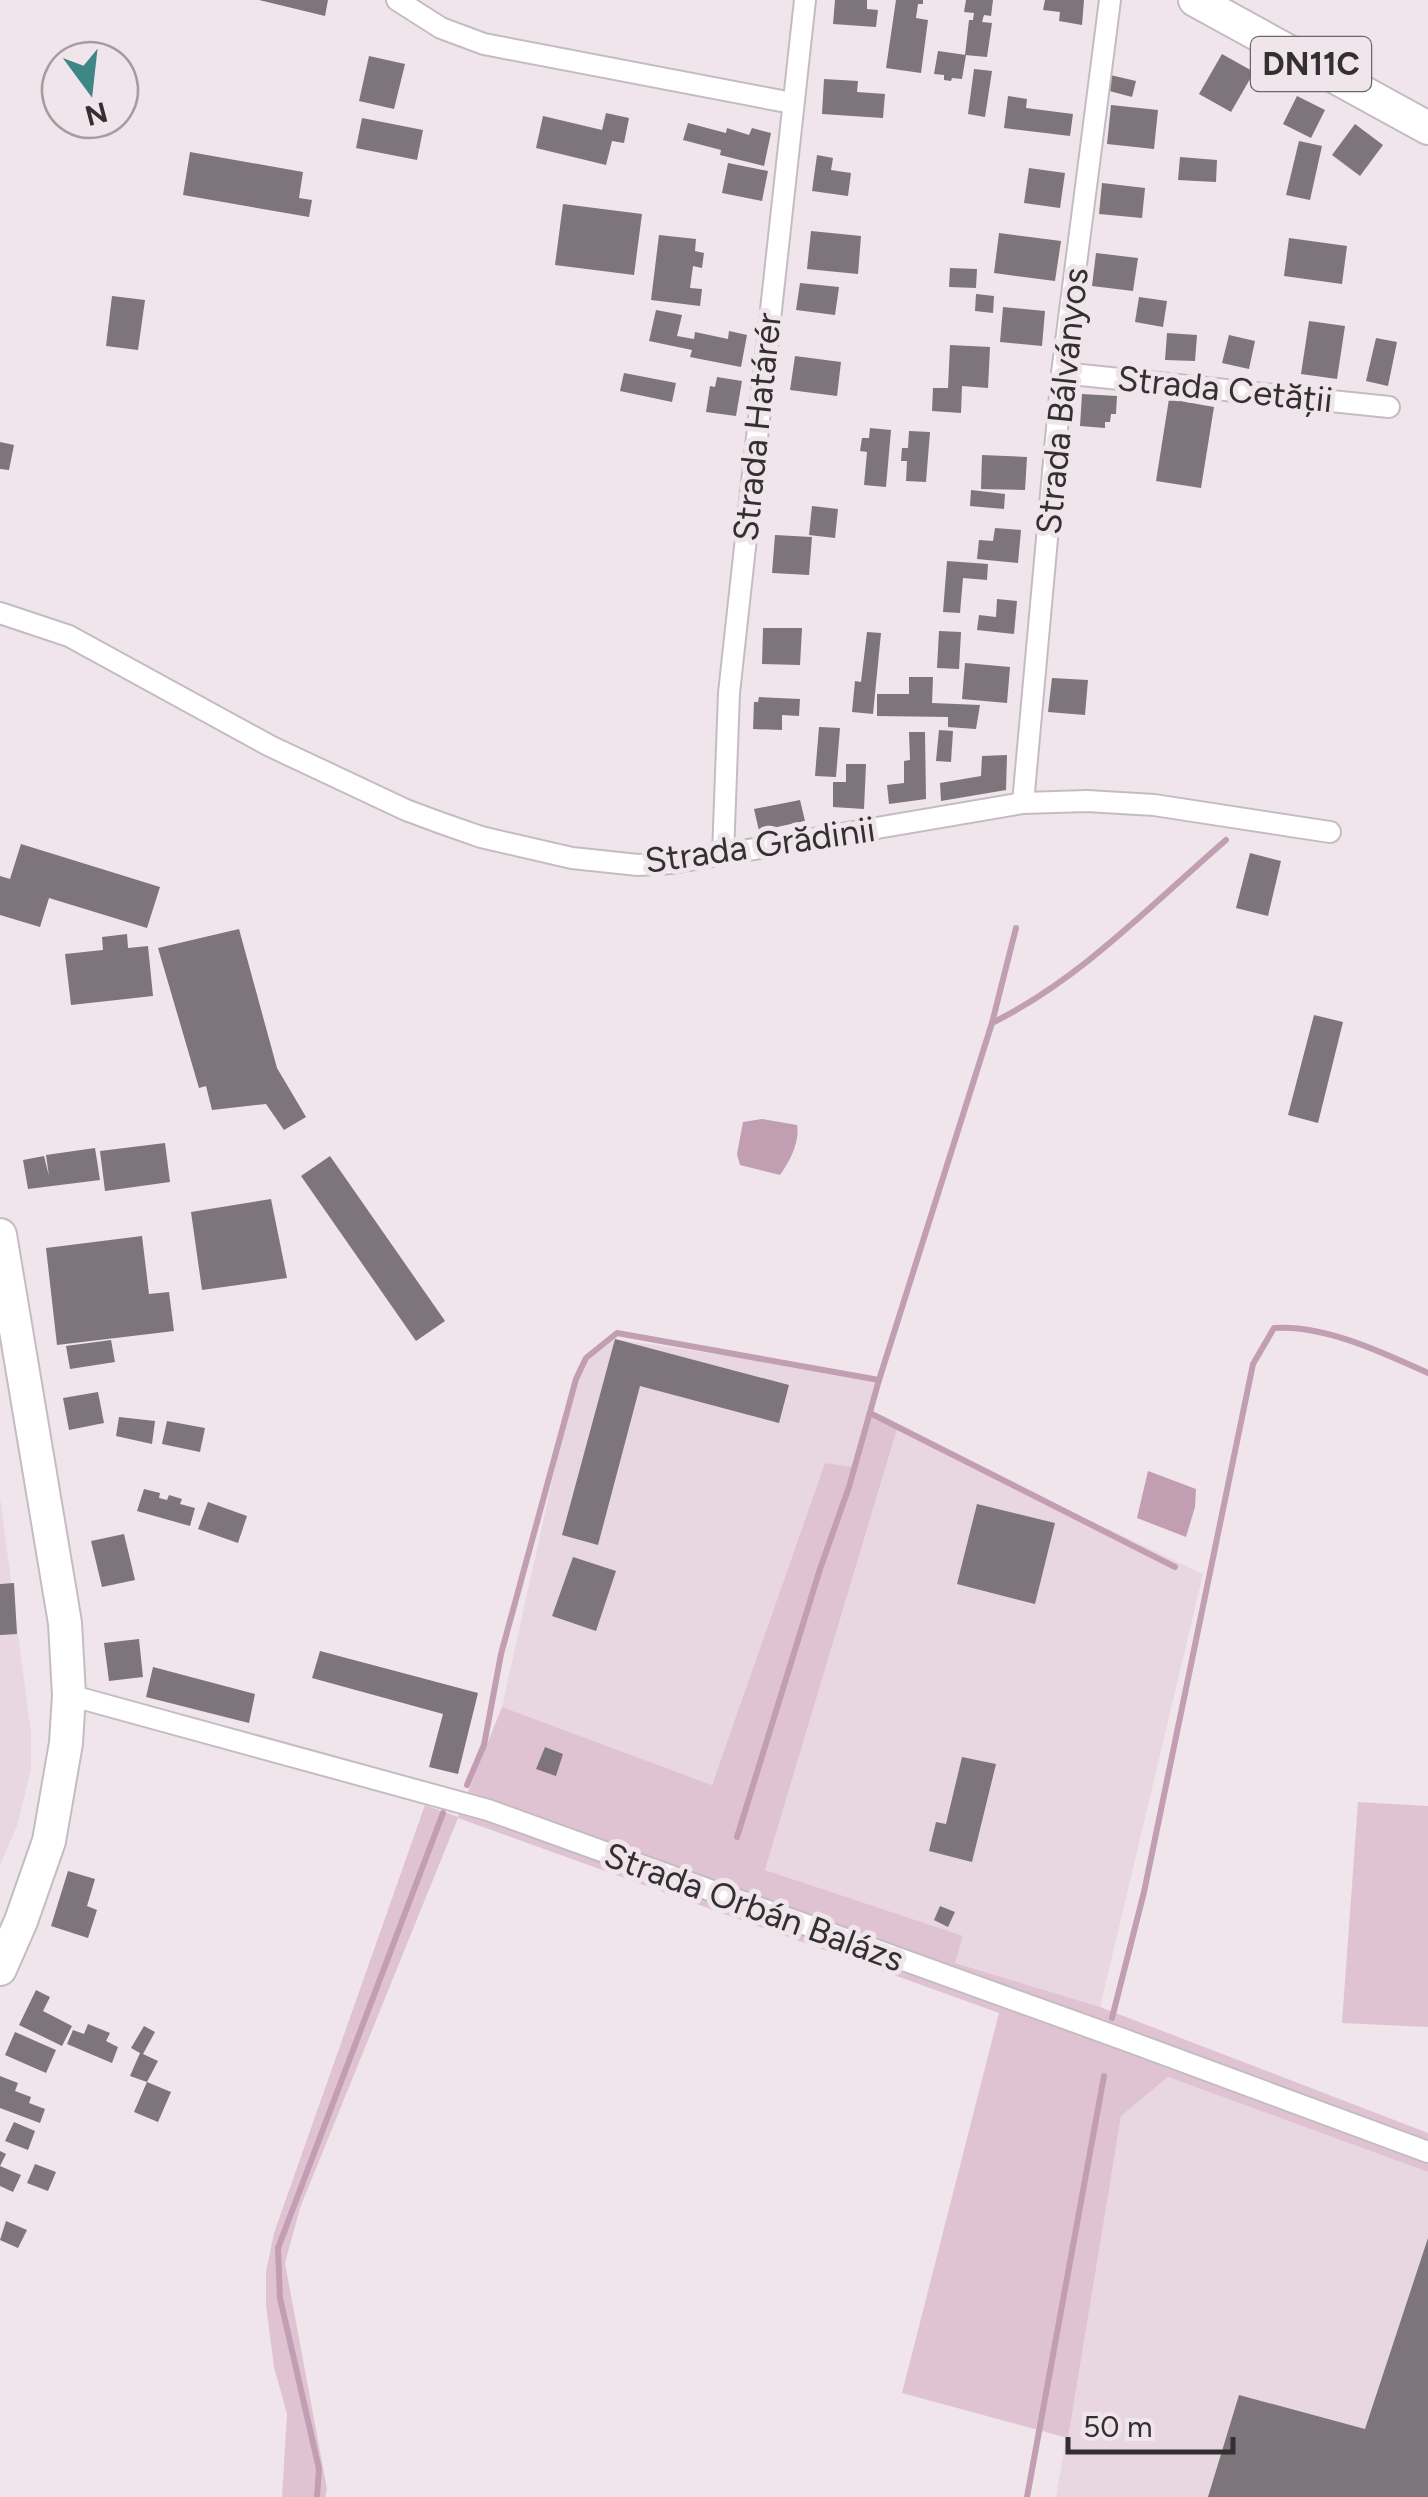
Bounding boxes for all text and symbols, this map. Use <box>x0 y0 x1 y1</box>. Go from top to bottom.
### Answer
road number: DN11C <box>1251 37 1371 91</box>
north arrow <box>40 40 140 140</box>
text: N <box>82 95 111 133</box>
street label: Strada Bálványos <box>1027 266 1097 536</box>
street label: Strada Határér <box>724 311 790 543</box>
street label: Strada Cetății <box>1115 357 1335 421</box>
street label: Strada Grădinii <box>642 808 878 882</box>
street label: Strada Orbán Balázs <box>599 1833 909 1981</box>
scale bar <box>1068 2392 1233 2454</box>
text: 50 m <box>1083 2408 1152 2445</box>

